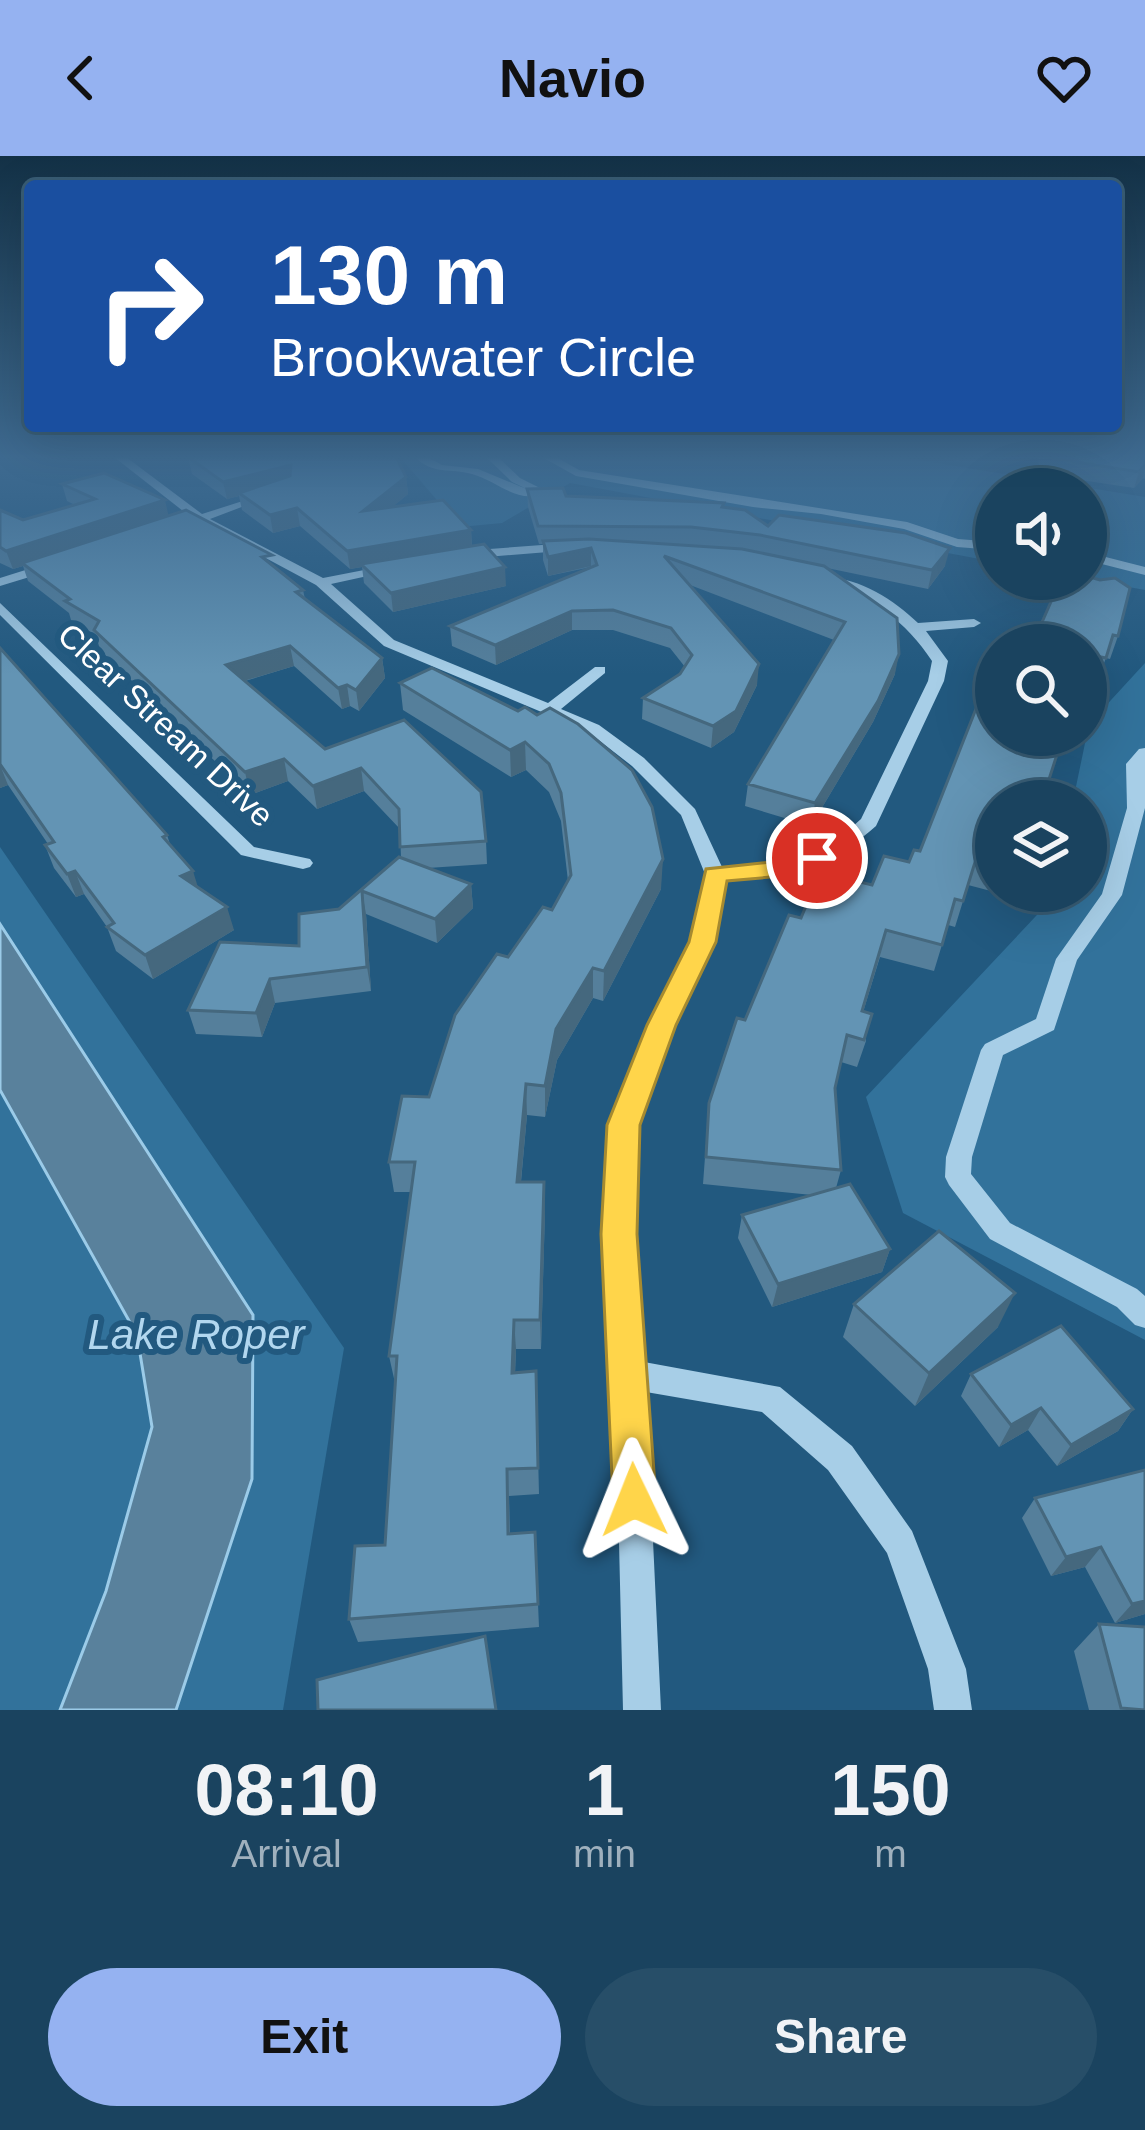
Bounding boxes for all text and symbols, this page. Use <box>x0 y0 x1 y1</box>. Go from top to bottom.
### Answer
icon: back <box>48 45 114 111</box>
icon: heart <box>1031 45 1097 111</box>
text: Navio <box>499 48 646 108</box>
icon: right <box>72 228 228 384</box>
text: 130 m <box>270 228 508 322</box>
text: Brookwater Circle <box>270 327 696 387</box>
map controls <box>975 468 1107 912</box>
button: sound <box>975 468 1107 600</box>
street label: Clear Stream Drive <box>51 616 281 834</box>
button: search <box>975 624 1107 756</box>
button: layers <box>975 780 1107 912</box>
pin <box>766 807 868 909</box>
icon: arrive <box>784 825 850 891</box>
water label: Lake Roper <box>87 1311 307 1358</box>
position arrow <box>571 1437 697 1563</box>
text: 08:10 <box>194 1750 379 1830</box>
text: 1 <box>584 1750 625 1830</box>
text: 150 <box>830 1750 951 1830</box>
text: Arrival <box>231 1832 342 1875</box>
text: min <box>573 1832 636 1875</box>
text: m <box>874 1832 907 1875</box>
button: Exit <box>48 1968 561 2106</box>
button: Share <box>585 1968 1097 2106</box>

